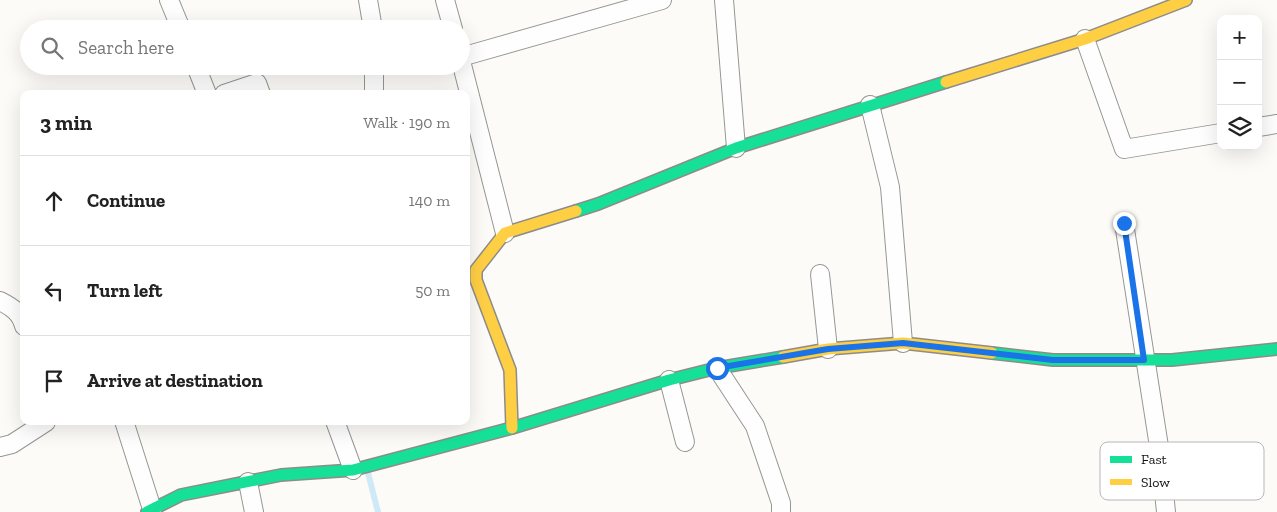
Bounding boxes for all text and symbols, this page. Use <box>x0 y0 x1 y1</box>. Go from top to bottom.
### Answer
map controls <box>1217 15 1262 150</box>
button: + <box>1217 15 1262 60</box>
search box <box>20 20 470 75</box>
icon: search <box>38 34 66 62</box>
text: Search here <box>78 36 174 59</box>
button: − <box>1217 60 1262 105</box>
button: layers <box>1217 105 1262 150</box>
text: 3 min <box>40 110 92 135</box>
text: Walk · 190 m <box>363 113 450 132</box>
icon: ahead <box>40 187 68 215</box>
text: Continue <box>87 189 165 212</box>
text: 140 m <box>409 191 450 210</box>
route end <box>1113 212 1136 235</box>
icon: left <box>40 277 68 305</box>
text: Turn left <box>87 279 162 302</box>
text: 50 m <box>415 281 450 300</box>
route start <box>706 357 729 380</box>
icon: arrive <box>40 367 68 395</box>
text: Arrive at destination <box>87 369 263 392</box>
legend <box>1100 442 1264 500</box>
text: Fast <box>1141 451 1168 468</box>
text: Slow <box>1141 474 1170 491</box>

